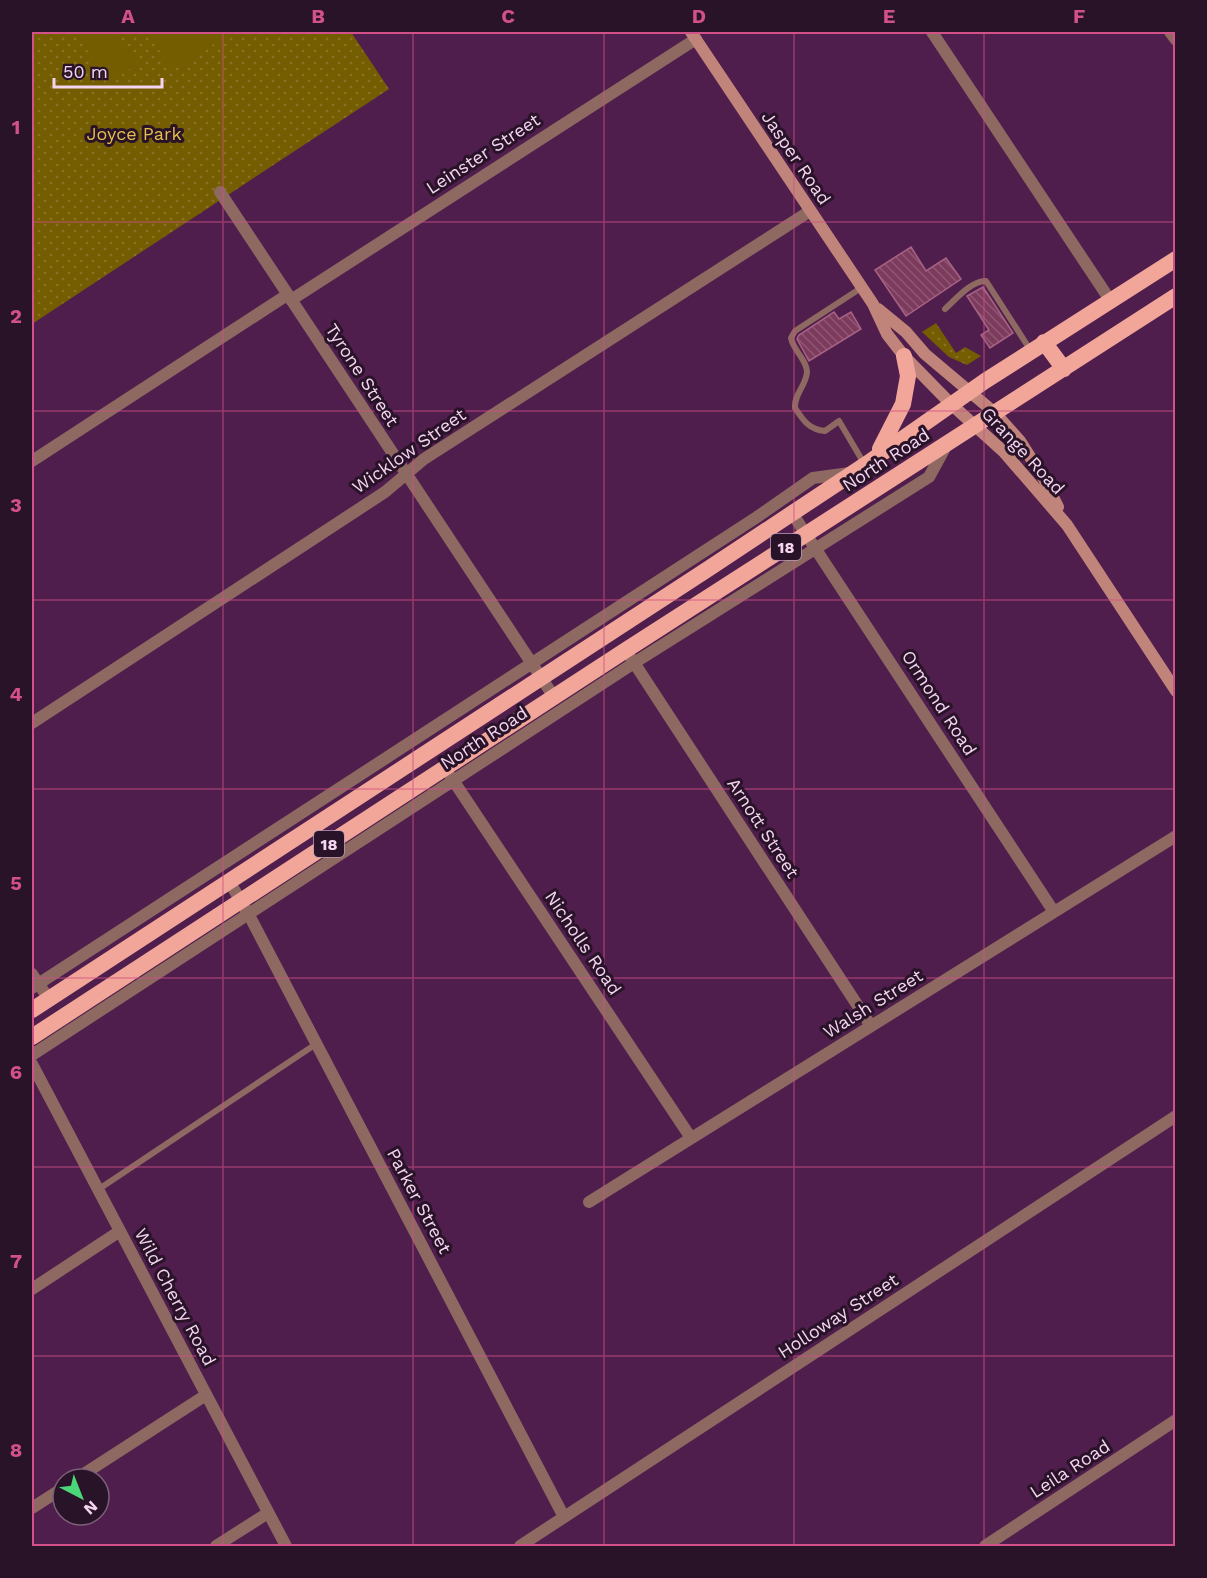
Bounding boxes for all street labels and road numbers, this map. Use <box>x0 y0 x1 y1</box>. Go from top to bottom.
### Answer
street label: Jasper Road <box>757 107 835 208</box>
street label: Leinster Street <box>422 109 544 198</box>
street label: Tyrone Street <box>321 319 404 430</box>
street label: Wicklow Street <box>348 403 470 497</box>
street label: Grange Road <box>978 403 1069 499</box>
street label: North Road <box>838 424 933 495</box>
road number: 18 <box>771 534 801 560</box>
street label: Ormond Road <box>898 646 981 759</box>
street label: North Road <box>436 702 531 773</box>
street label: Arnott Street <box>723 774 804 882</box>
road number: 18 <box>314 831 344 857</box>
street label: Nicholls Road <box>541 887 626 999</box>
street label: Walsh Street <box>819 964 927 1042</box>
street label: Parker Street <box>383 1145 456 1257</box>
street label: Wild Cherry Road <box>130 1225 221 1369</box>
street label: Holloway Street <box>774 1269 902 1362</box>
street label: Leila Road <box>1026 1435 1114 1502</box>

